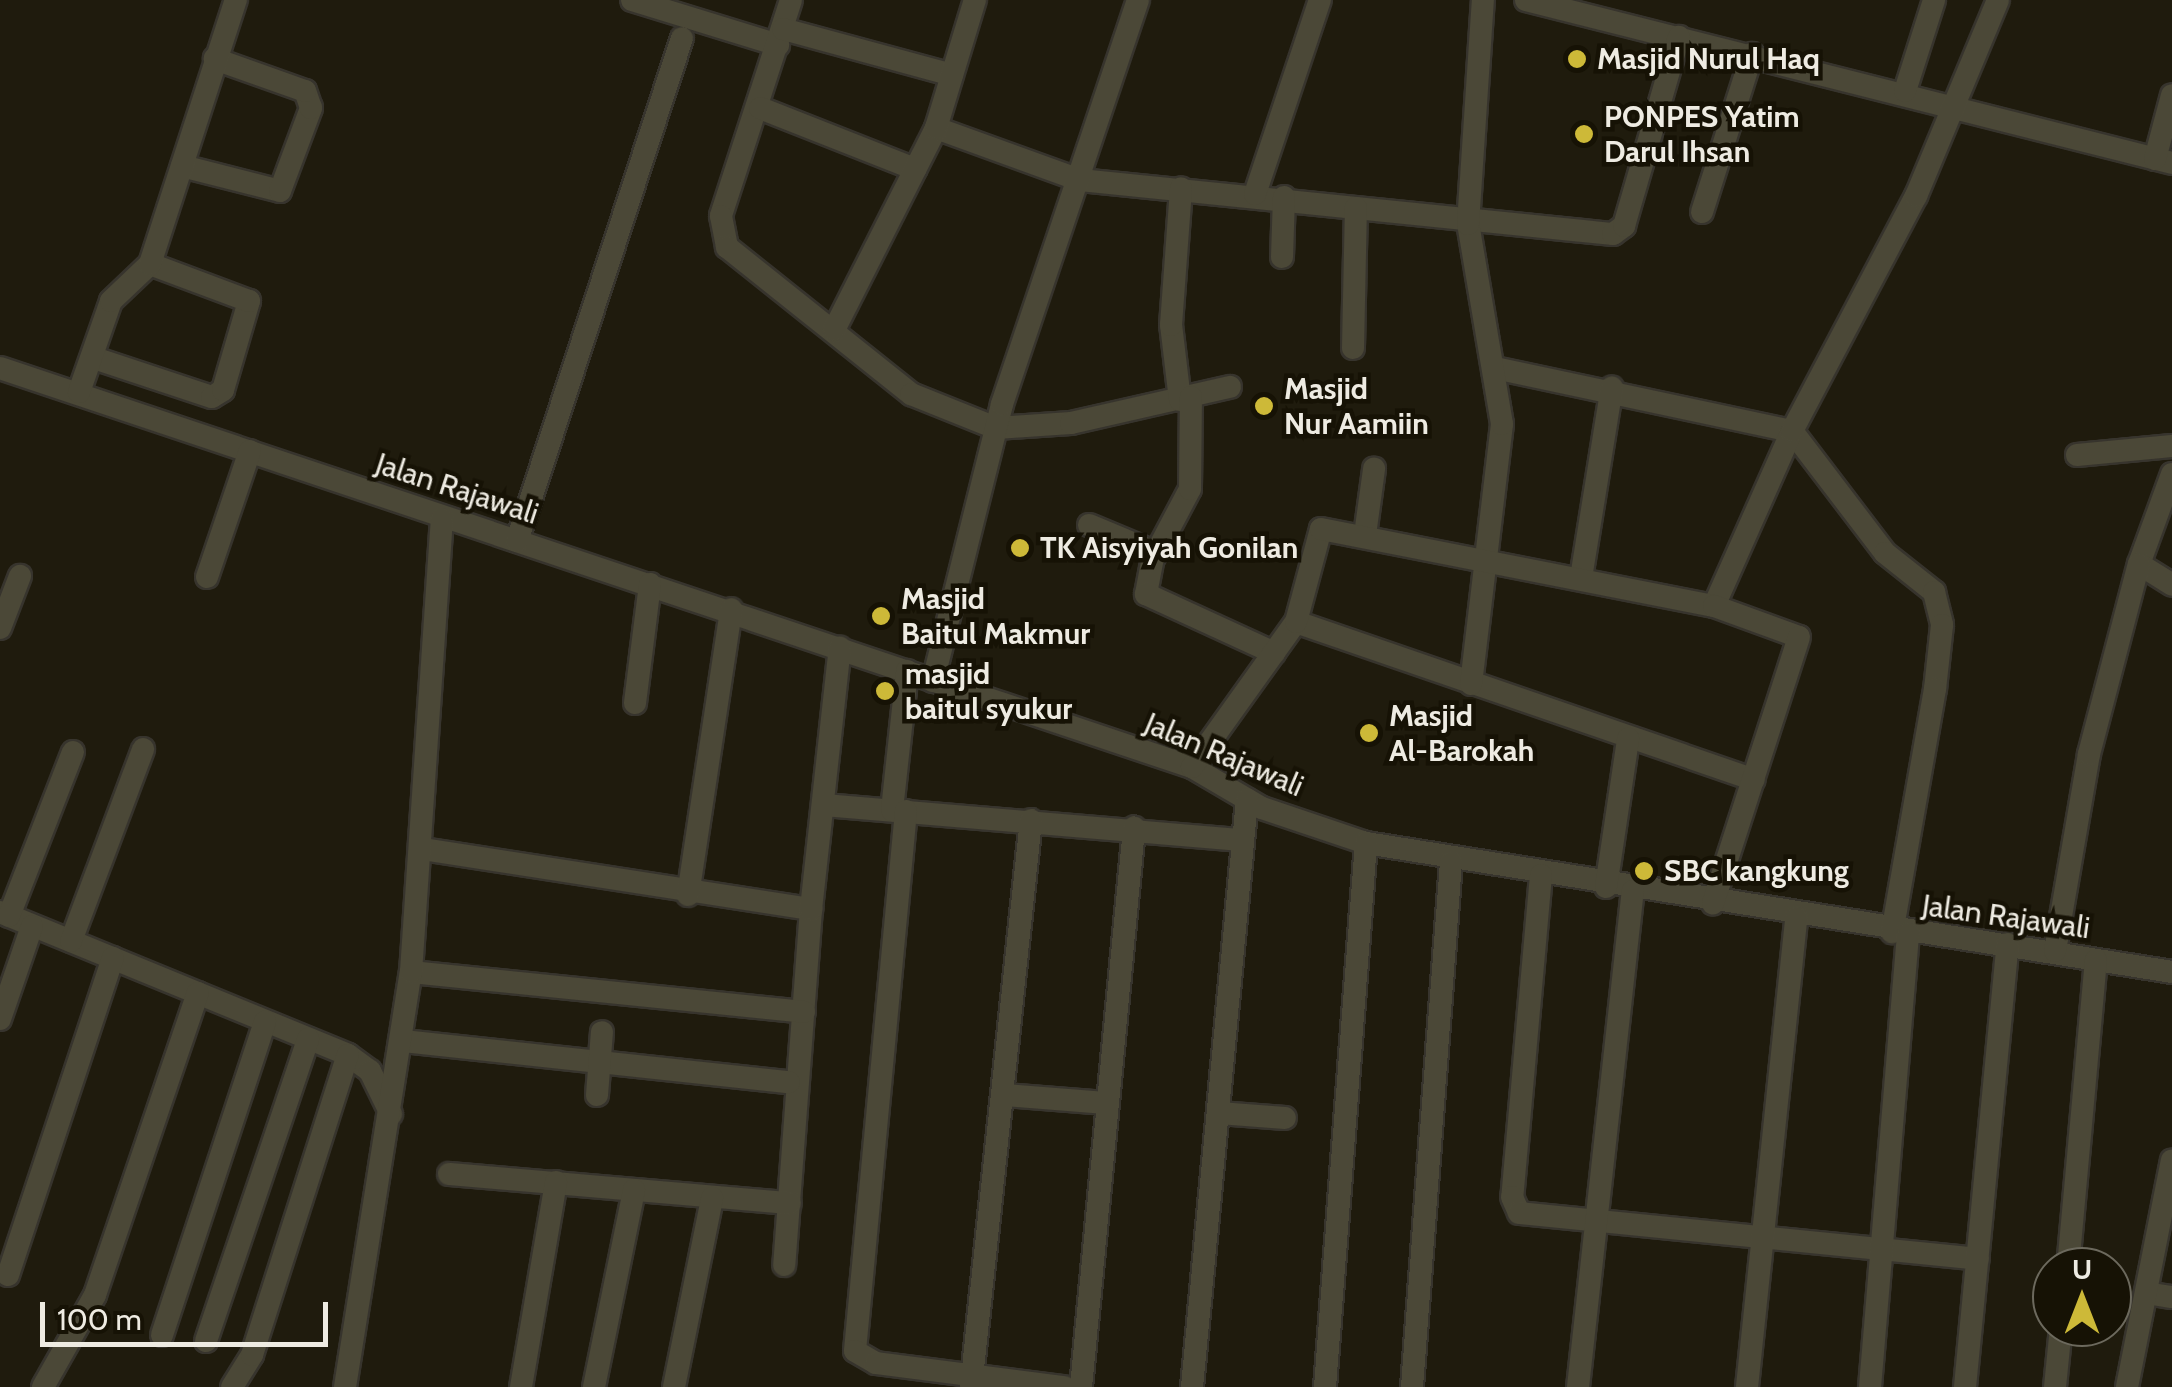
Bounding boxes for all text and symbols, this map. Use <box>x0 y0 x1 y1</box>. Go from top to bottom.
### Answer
place label: Masjid Nurul Haq <box>1597 41 1820 77</box>
marker: Masjid Nurul Haq <box>1566 48 1588 70</box>
place label: PONPES Yatim Darul Ihsan <box>1604 99 1800 170</box>
marker: PONPES Yatim Darul Ihsan <box>1573 123 1595 145</box>
place label: Masjid Nur Aamiin <box>1284 371 1429 442</box>
marker: Masjid Nur Aamiin <box>1253 395 1275 417</box>
street label: Jalan Rajawali <box>371 446 543 532</box>
place label: TK Aisyiyah Gonilan <box>1040 530 1298 566</box>
marker: TK Aisyiyah Gonilan <box>1009 537 1031 559</box>
place label: Masjid Baitul Makmur <box>901 581 1090 652</box>
marker: Masjid Baitul Makmur <box>870 605 892 627</box>
place label: masjid baitul syukur <box>905 656 1072 726</box>
marker: masjid baitul syukur <box>874 680 896 702</box>
place label: Masjid Al-Barokah <box>1389 698 1534 768</box>
street label: Jalan Rajawali <box>1139 705 1309 805</box>
marker: Masjid Al-Barokah <box>1358 722 1380 744</box>
place label: SBC kangkung <box>1664 853 1849 889</box>
marker: SBC kangkung <box>1633 860 1655 882</box>
street label: Jalan Rajawali <box>1920 887 2092 947</box>
north arrow <box>2032 1247 2132 1347</box>
text: U <box>2072 1252 2092 1286</box>
scale bar <box>45 1282 332 1344</box>
text: 100 m <box>57 1301 142 1338</box>

